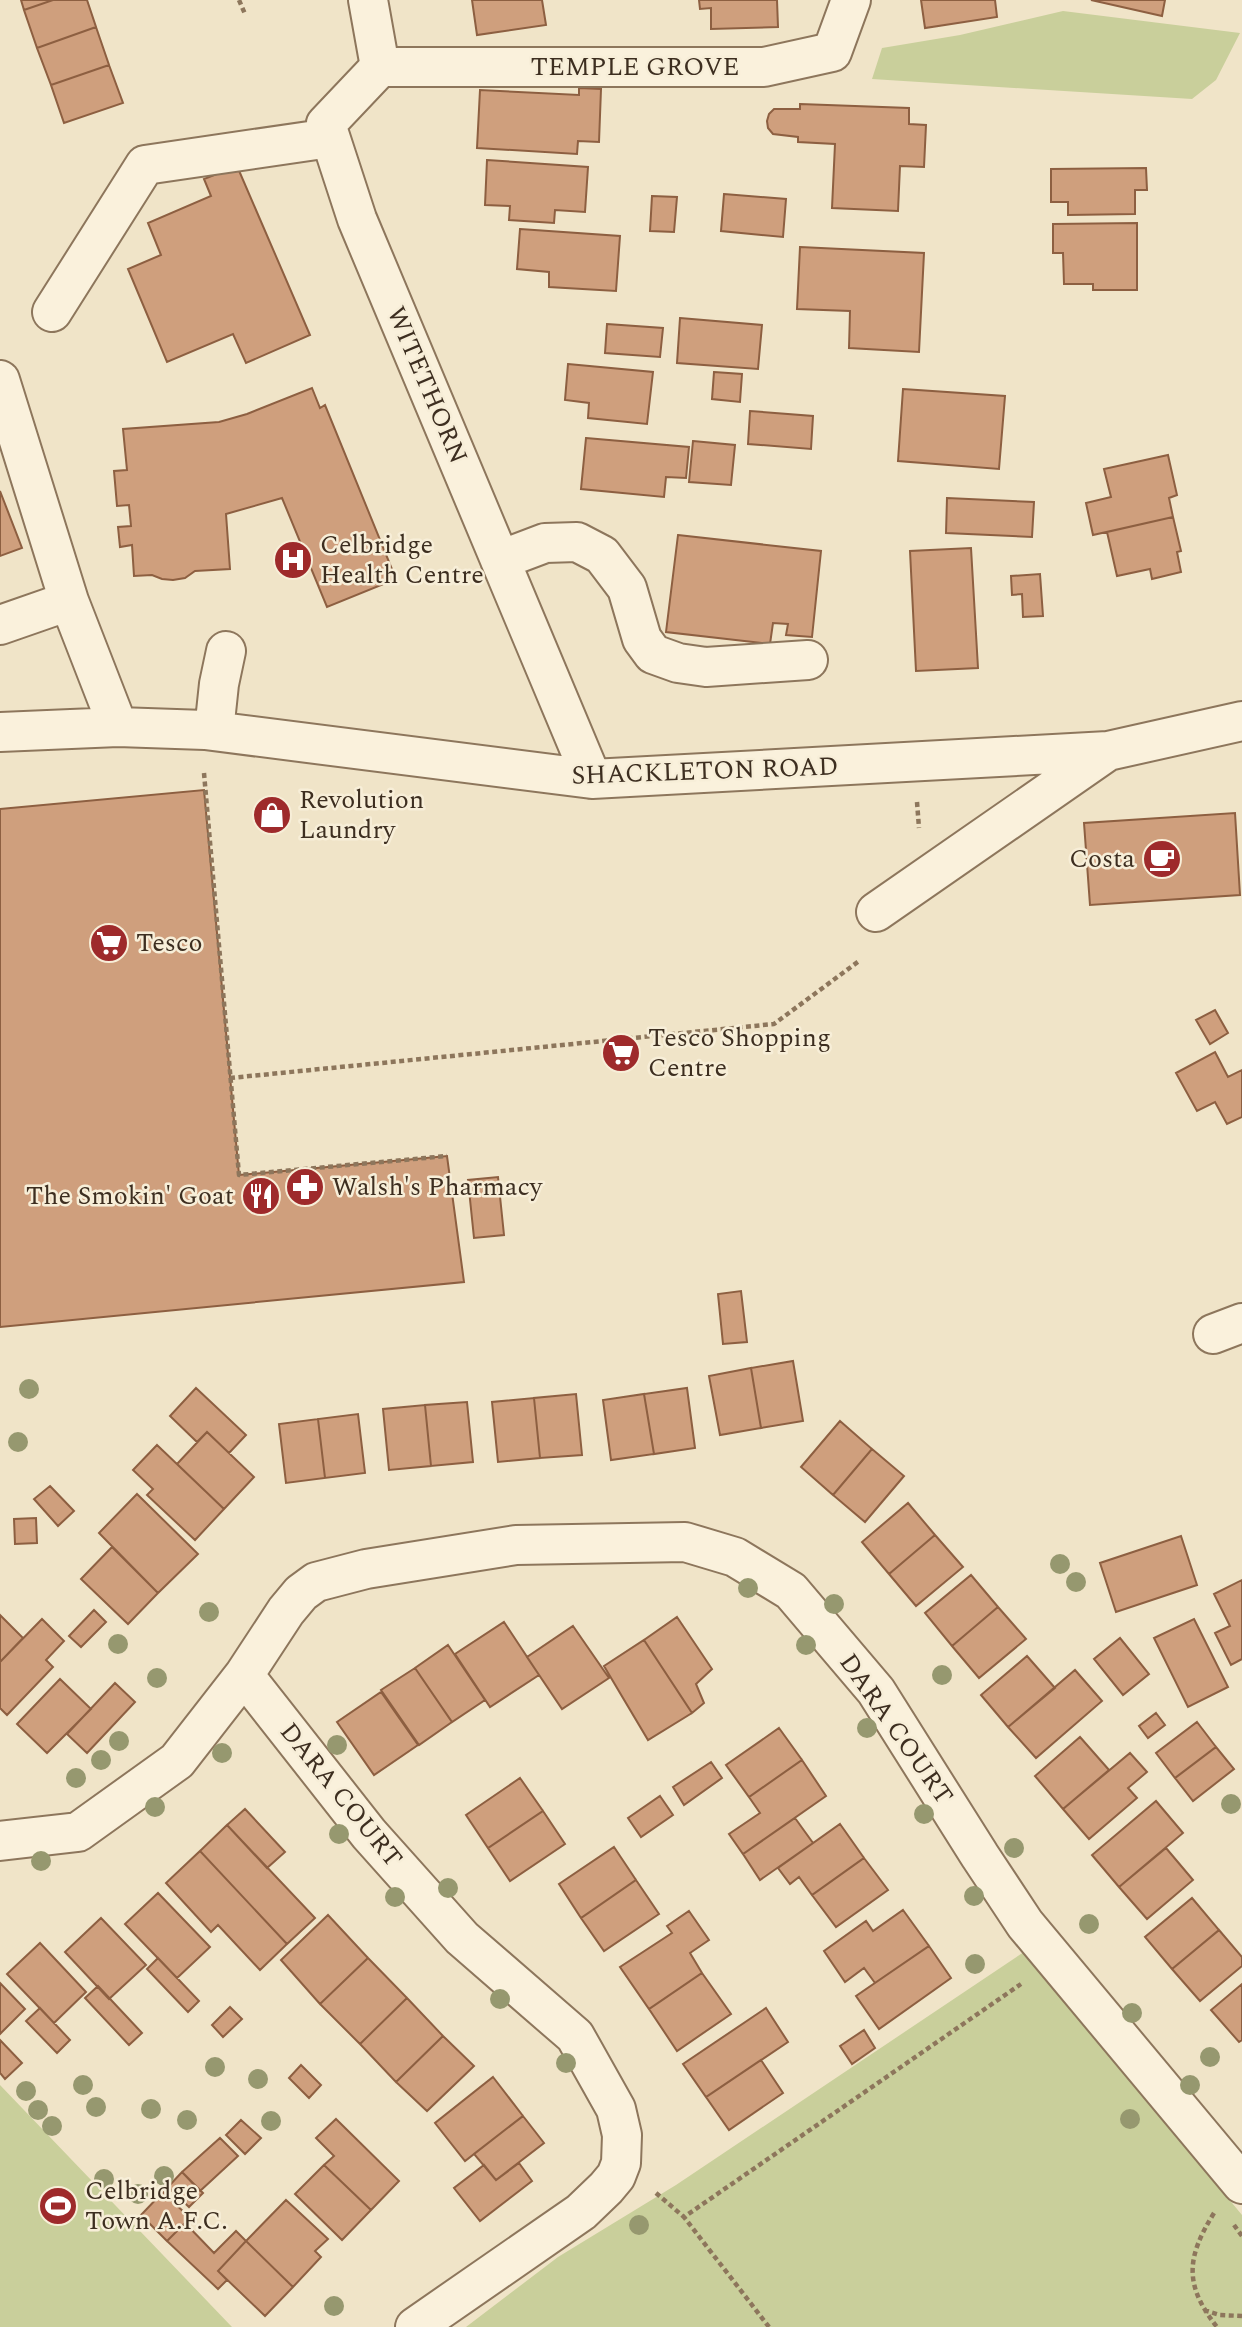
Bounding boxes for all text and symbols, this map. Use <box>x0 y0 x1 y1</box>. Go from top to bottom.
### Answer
street label: TEMPLE GROVE <box>530 47 740 87</box>
street label: WITETHORN <box>376 300 478 470</box>
place label: Celbridge Health Centre <box>320 525 484 595</box>
hospital icon: Celbridge Health Centre <box>272 539 314 581</box>
street label: SHACKLETON ROAD <box>571 746 839 796</box>
place label: Revolution Laundry <box>299 780 424 850</box>
shop icon: Revolution Laundry <box>251 794 293 836</box>
cafe icon: Costa <box>1141 838 1183 880</box>
place label: Costa <box>1069 839 1135 879</box>
supermarket icon: Tesco <box>88 922 130 964</box>
place label: Tesco <box>136 923 203 963</box>
place label: Tesco Shopping Centre <box>648 1018 831 1088</box>
supermarket icon: Tesco Shopping Centre <box>600 1032 642 1074</box>
pharmacy icon: Walsh's Pharmacy <box>284 1166 326 1208</box>
place label: Walsh's Pharmacy <box>332 1167 544 1207</box>
restaurant icon: The Smokin' Goat <box>240 1175 282 1217</box>
place label: The Smokin' Goat <box>26 1176 234 1216</box>
street label: DARA COURT <box>829 1645 963 1813</box>
street label: DARA COURT <box>270 1714 412 1876</box>
place label: Celbridge Town A.F.C. <box>85 2171 228 2241</box>
sports icon: Celbridge Town A.F.C. <box>37 2185 79 2227</box>

